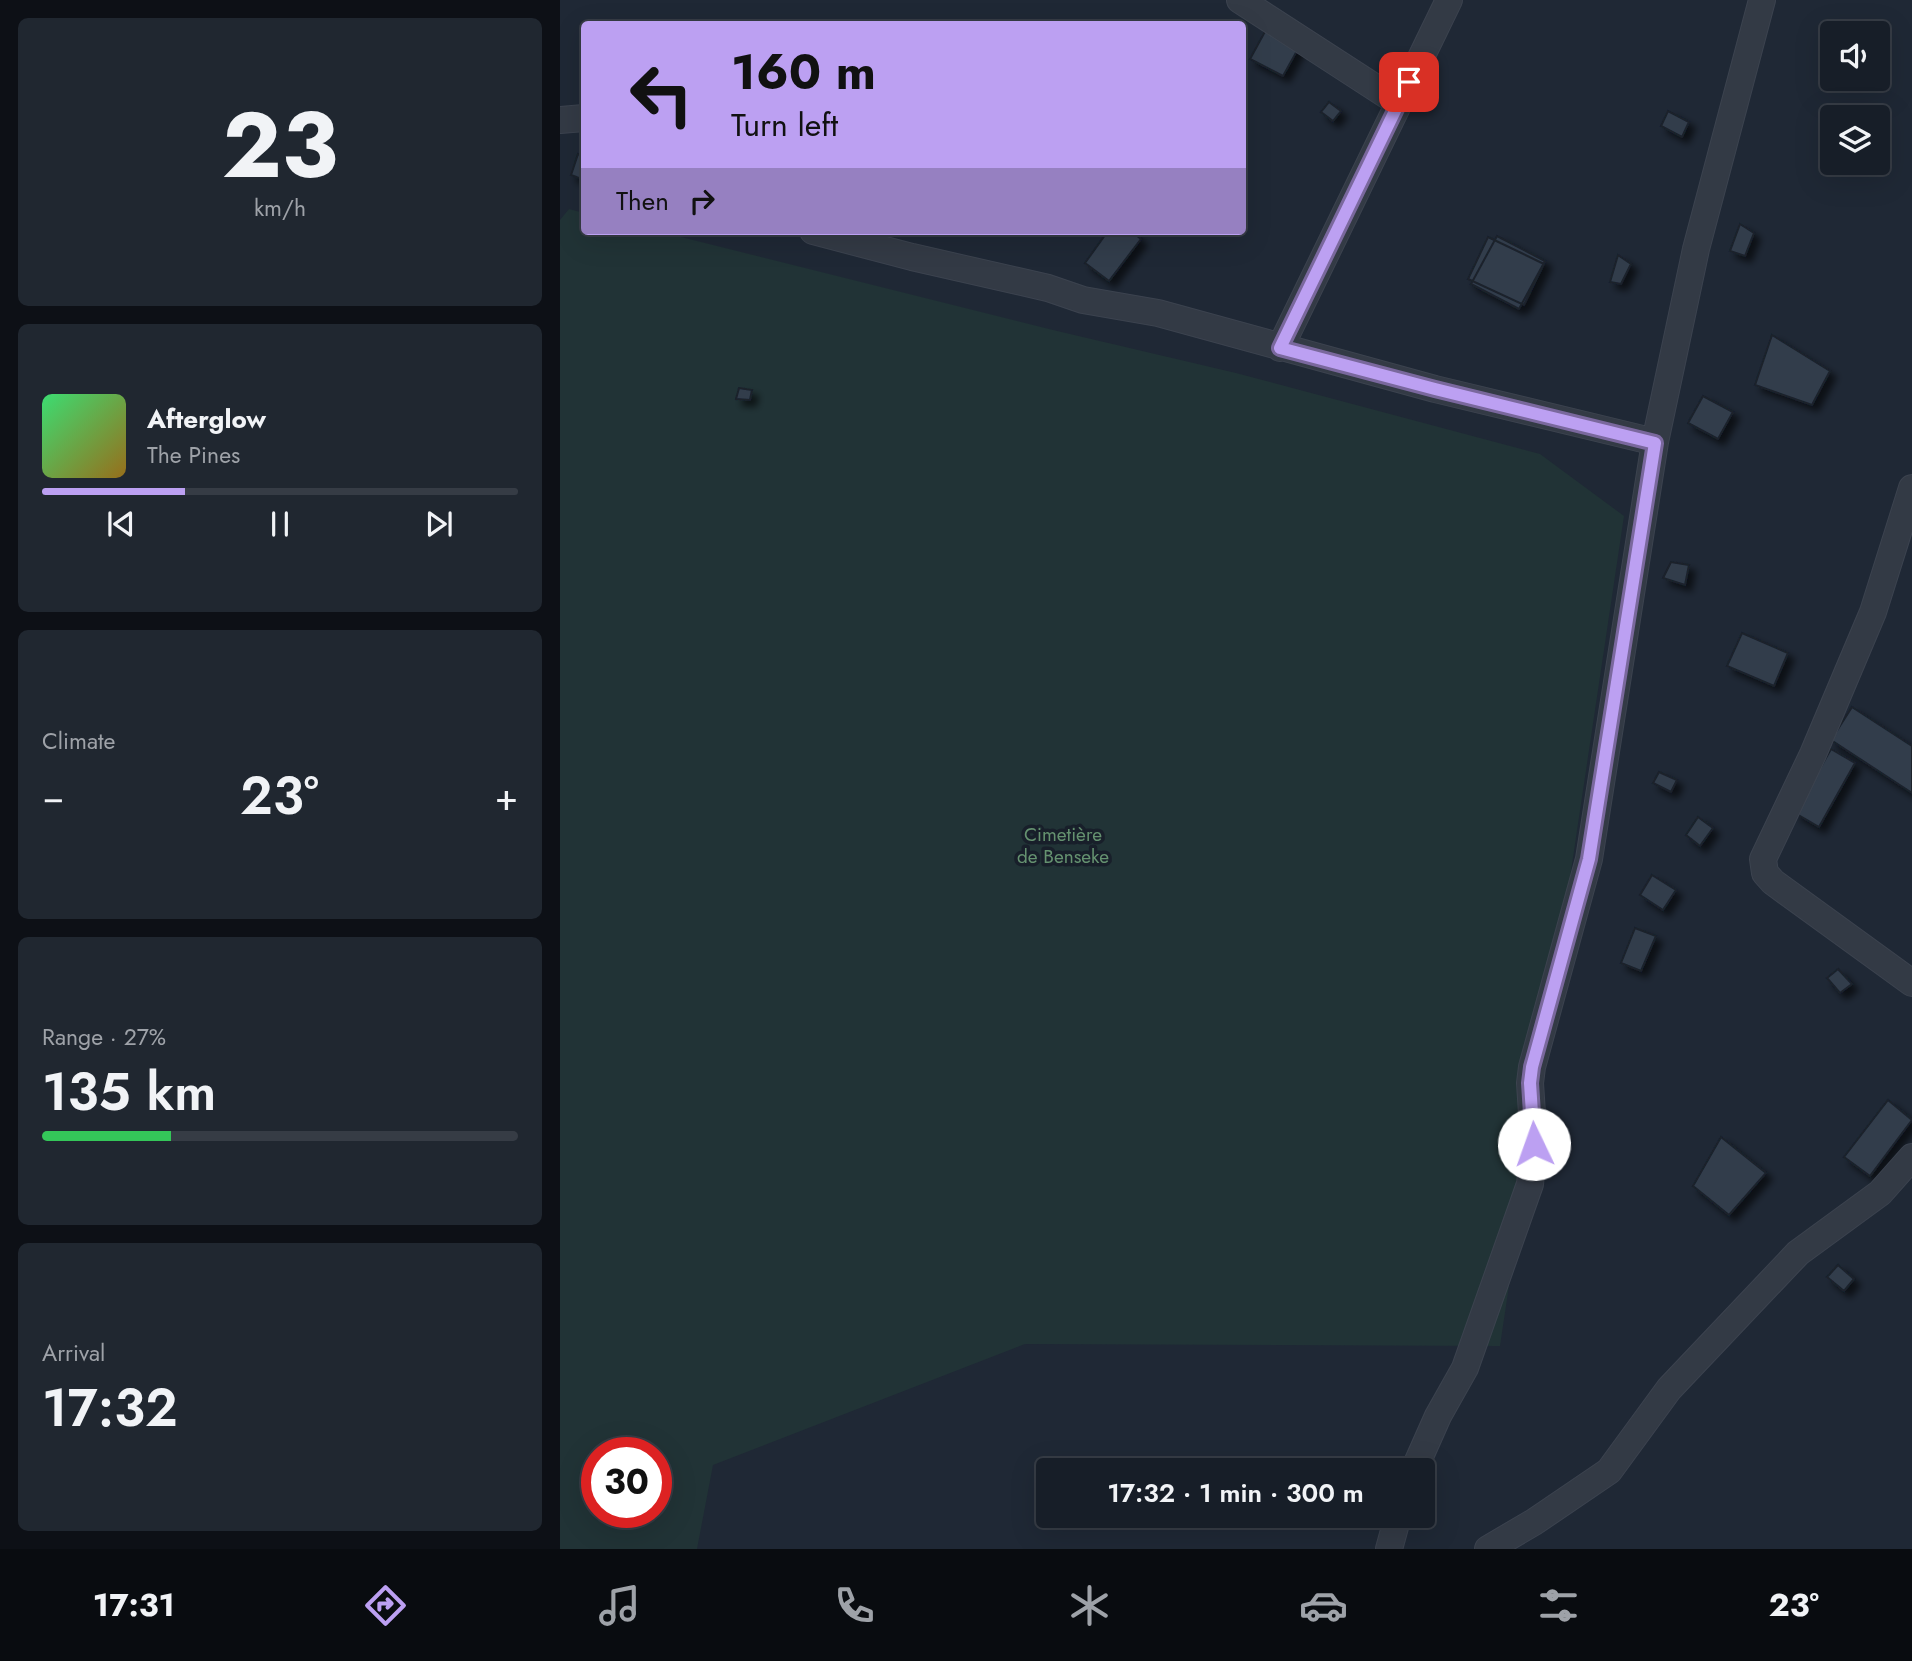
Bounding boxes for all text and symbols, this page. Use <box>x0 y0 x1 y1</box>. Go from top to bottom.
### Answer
map controls <box>1820 21 1890 175</box>
button: sound <box>1820 21 1890 91</box>
text: 160 m <box>731 37 876 107</box>
icon: left <box>616 49 707 140</box>
pin <box>1379 52 1439 112</box>
icon: arrive <box>1390 63 1428 101</box>
text: 23 <box>222 80 338 211</box>
text: Turn left <box>731 102 838 148</box>
button: layers <box>1820 105 1890 175</box>
text: Then <box>616 182 669 220</box>
icon: right <box>683 182 721 220</box>
text: km/h <box>254 191 306 225</box>
text: Afterglow <box>147 400 266 438</box>
text: The Pines <box>147 438 240 472</box>
icon: previous <box>102 505 140 543</box>
icon: pause <box>261 505 299 543</box>
icon: next <box>420 505 458 543</box>
text: Climate <box>42 724 115 758</box>
text: 23° <box>240 758 319 834</box>
text: − <box>42 769 64 824</box>
text: + <box>495 769 518 824</box>
park label: Cimetière de Benseke <box>1017 821 1109 870</box>
text: Range · 27% <box>42 1020 166 1054</box>
text: 135 km <box>42 1054 216 1130</box>
position arrow <box>1497 1107 1571 1181</box>
text: Arrival <box>42 1336 105 1370</box>
text: 17:32 <box>42 1370 178 1446</box>
speed limit sign: 30 <box>581 1437 672 1528</box>
text: 17:32 · 1 min · 300 m <box>1107 1474 1364 1512</box>
icon: directions <box>361 1581 410 1630</box>
icon: music <box>595 1581 644 1630</box>
icon: phone <box>830 1581 879 1630</box>
icon: climate <box>1065 1581 1114 1630</box>
icon: car <box>1299 1581 1348 1630</box>
icon: filters <box>1534 1581 1583 1630</box>
text: 17:31 <box>93 1582 175 1628</box>
text: 23° <box>1769 1582 1819 1628</box>

